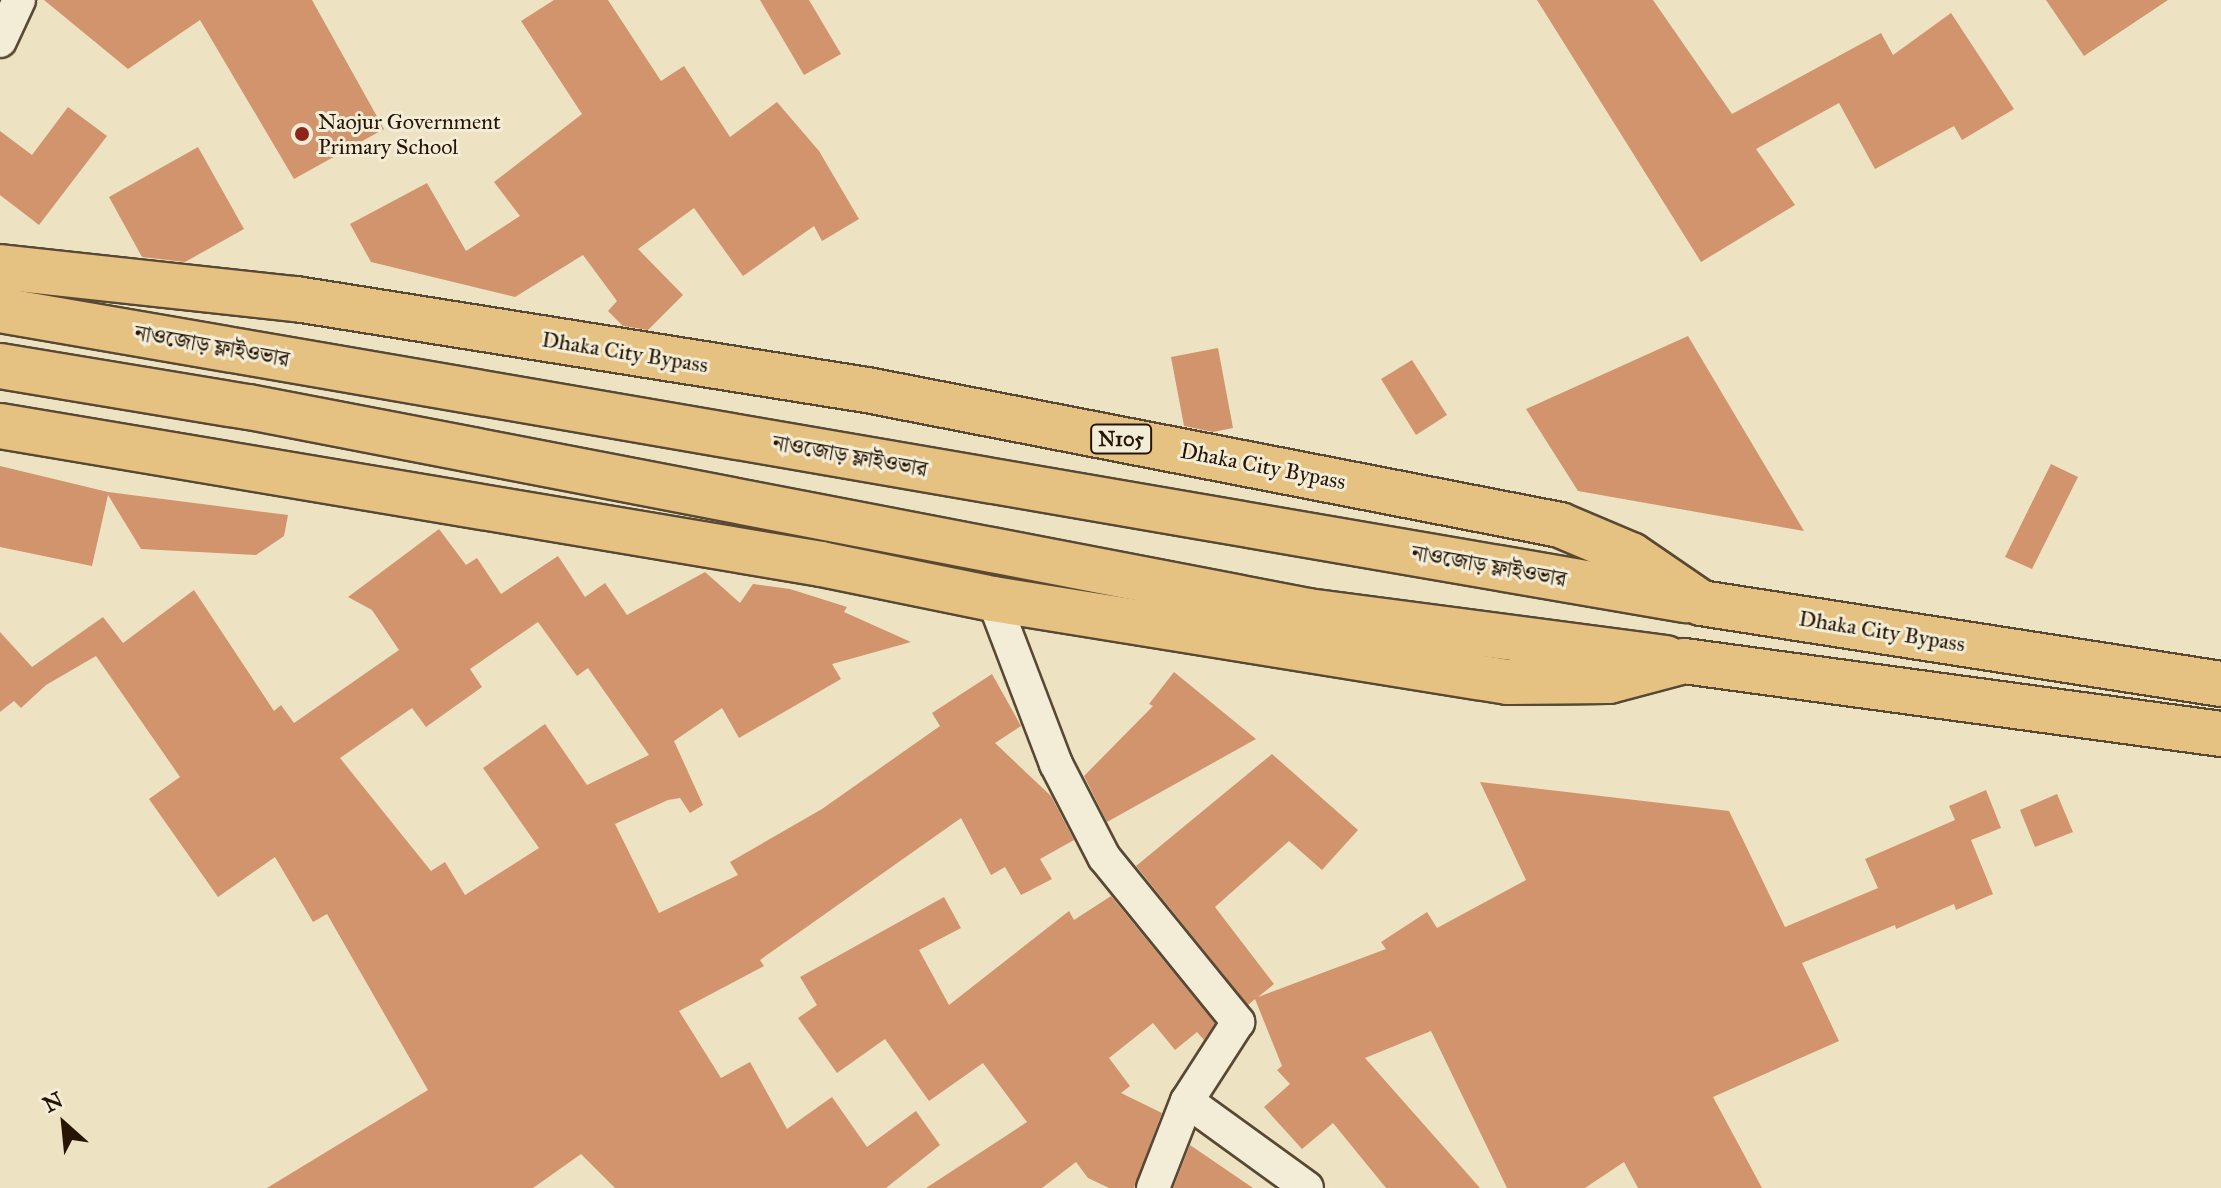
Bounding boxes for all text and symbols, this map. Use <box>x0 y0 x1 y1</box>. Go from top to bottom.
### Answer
place label: Naojur Government Primary School <box>318 108 501 160</box>
marker: Naojur Government Primary School <box>293 125 311 143</box>
street label: নাওজোড় ফ্লাইওভার <box>133 319 291 373</box>
street label: Dhaka City Bypass <box>540 326 710 378</box>
road number: N105 <box>1089 423 1153 455</box>
street label: নাওজোড় ফ্লাইওভার <box>771 429 929 483</box>
street label: Dhaka City Bypass <box>1178 437 1348 495</box>
street label: নাওজোড় ফ্লাইওভার <box>1410 539 1568 593</box>
street label: Dhaka City Bypass <box>1797 605 1967 657</box>
north arrow <box>24 1084 104 1164</box>
text: N <box>38 1086 67 1118</box>

